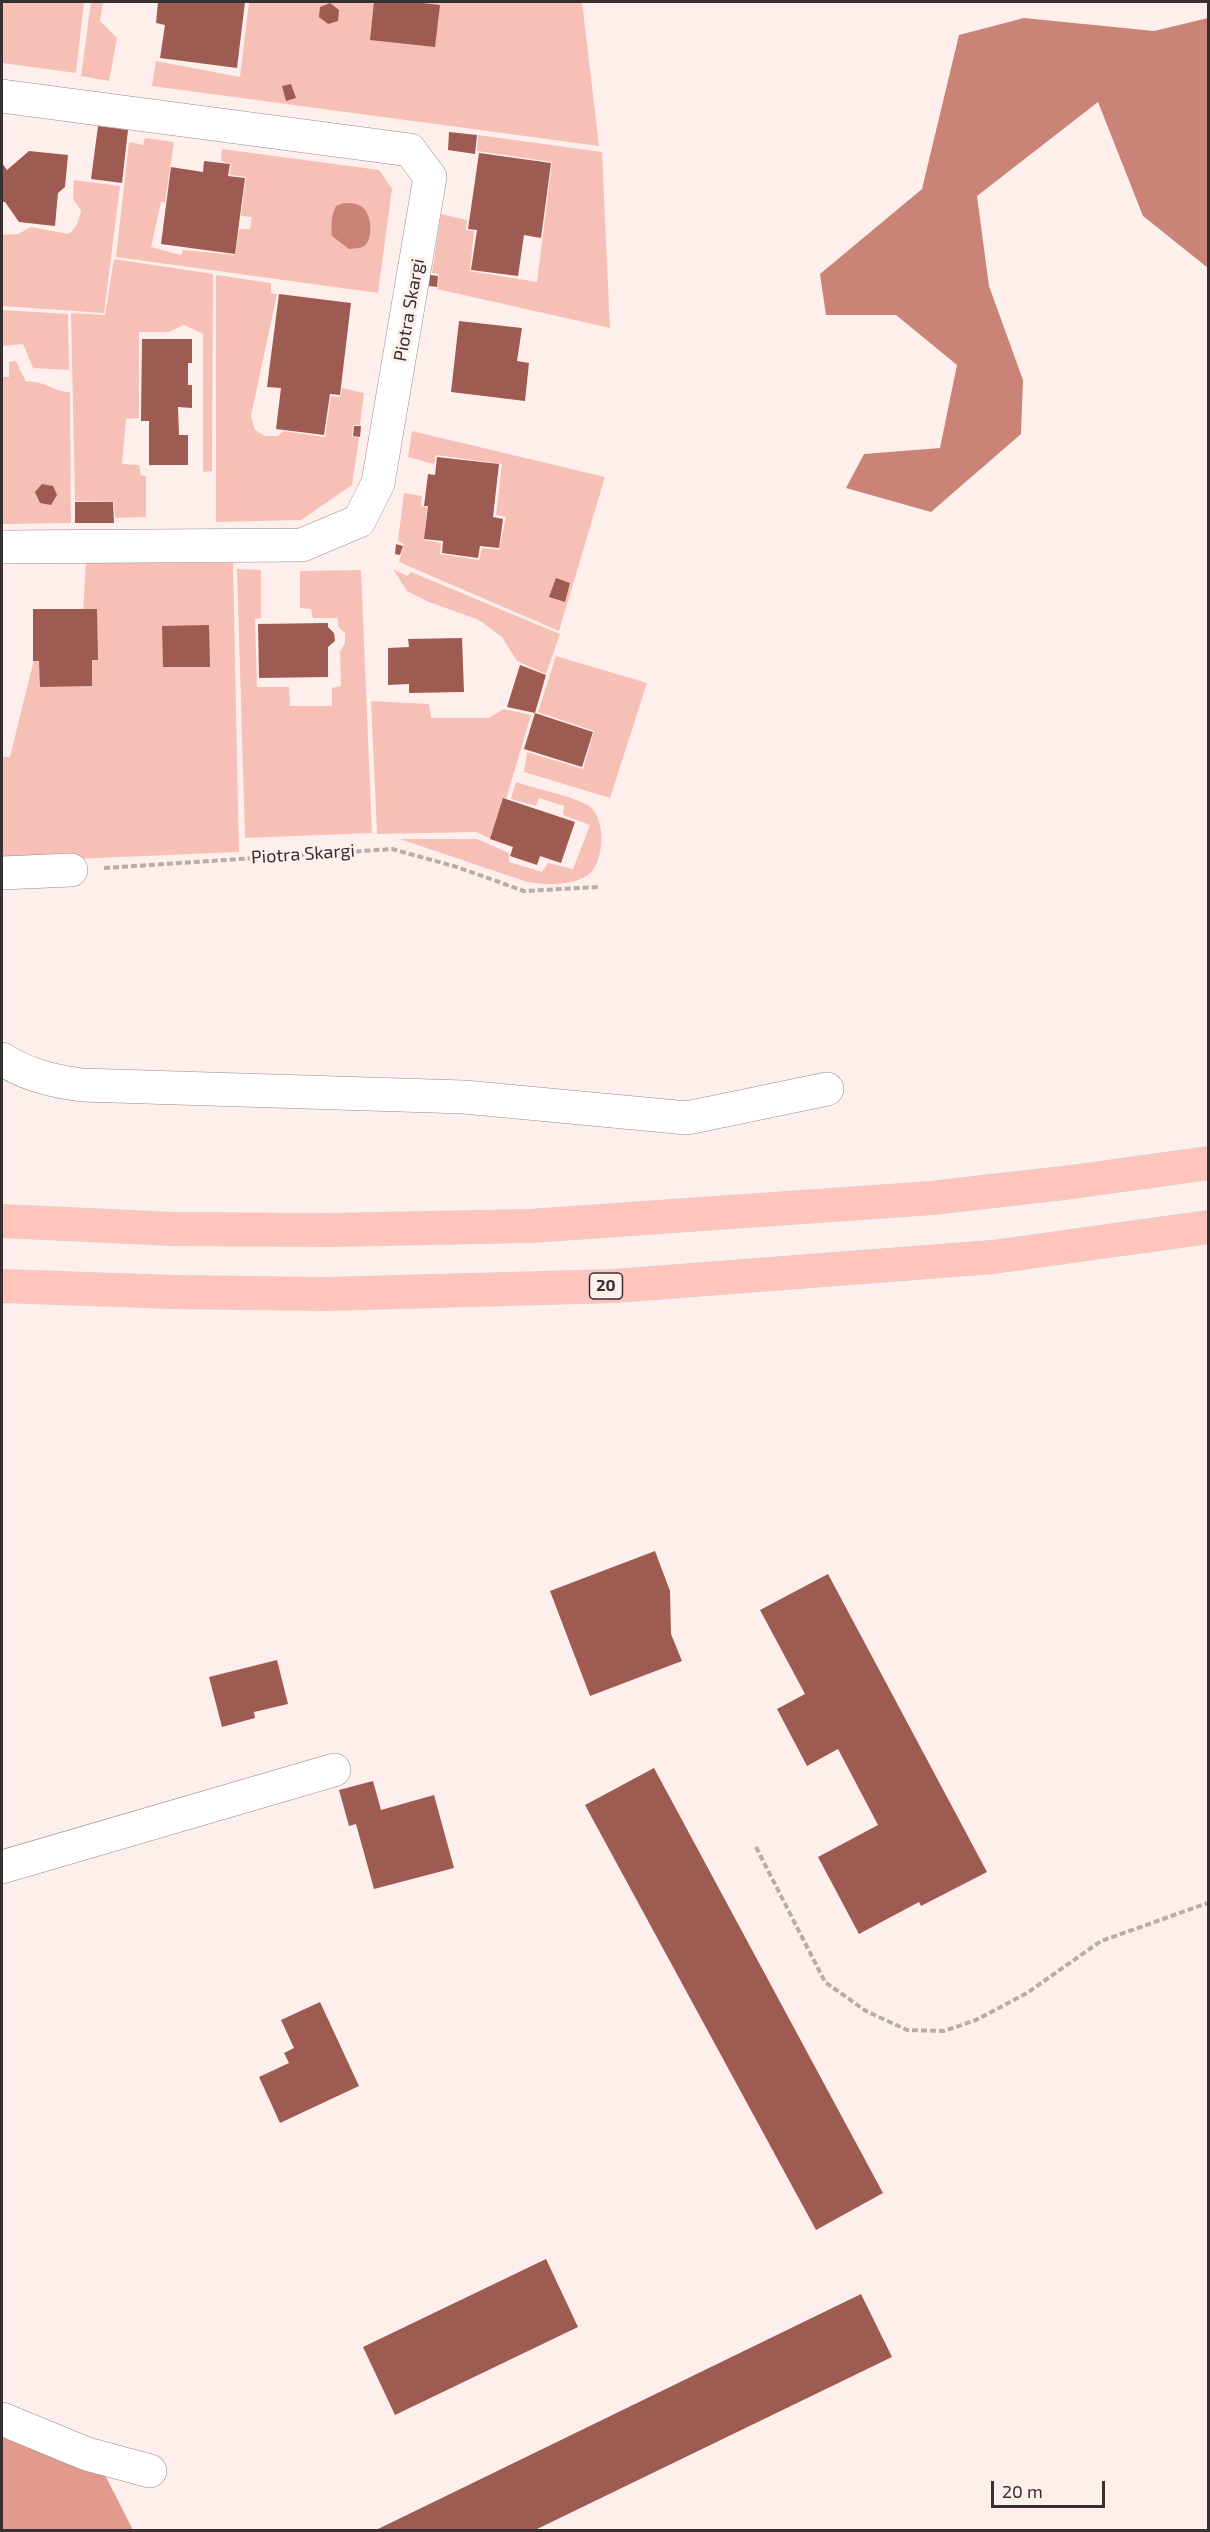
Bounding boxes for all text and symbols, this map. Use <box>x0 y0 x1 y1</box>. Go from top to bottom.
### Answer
street label: Piotra Skargi <box>389 257 429 363</box>
street label: Piotra Skargi <box>250 840 356 868</box>
road number: 20 <box>590 1273 622 1299</box>
scale bar <box>994 2469 1108 2507</box>
text: 20 m <box>1002 2480 1043 2502</box>

